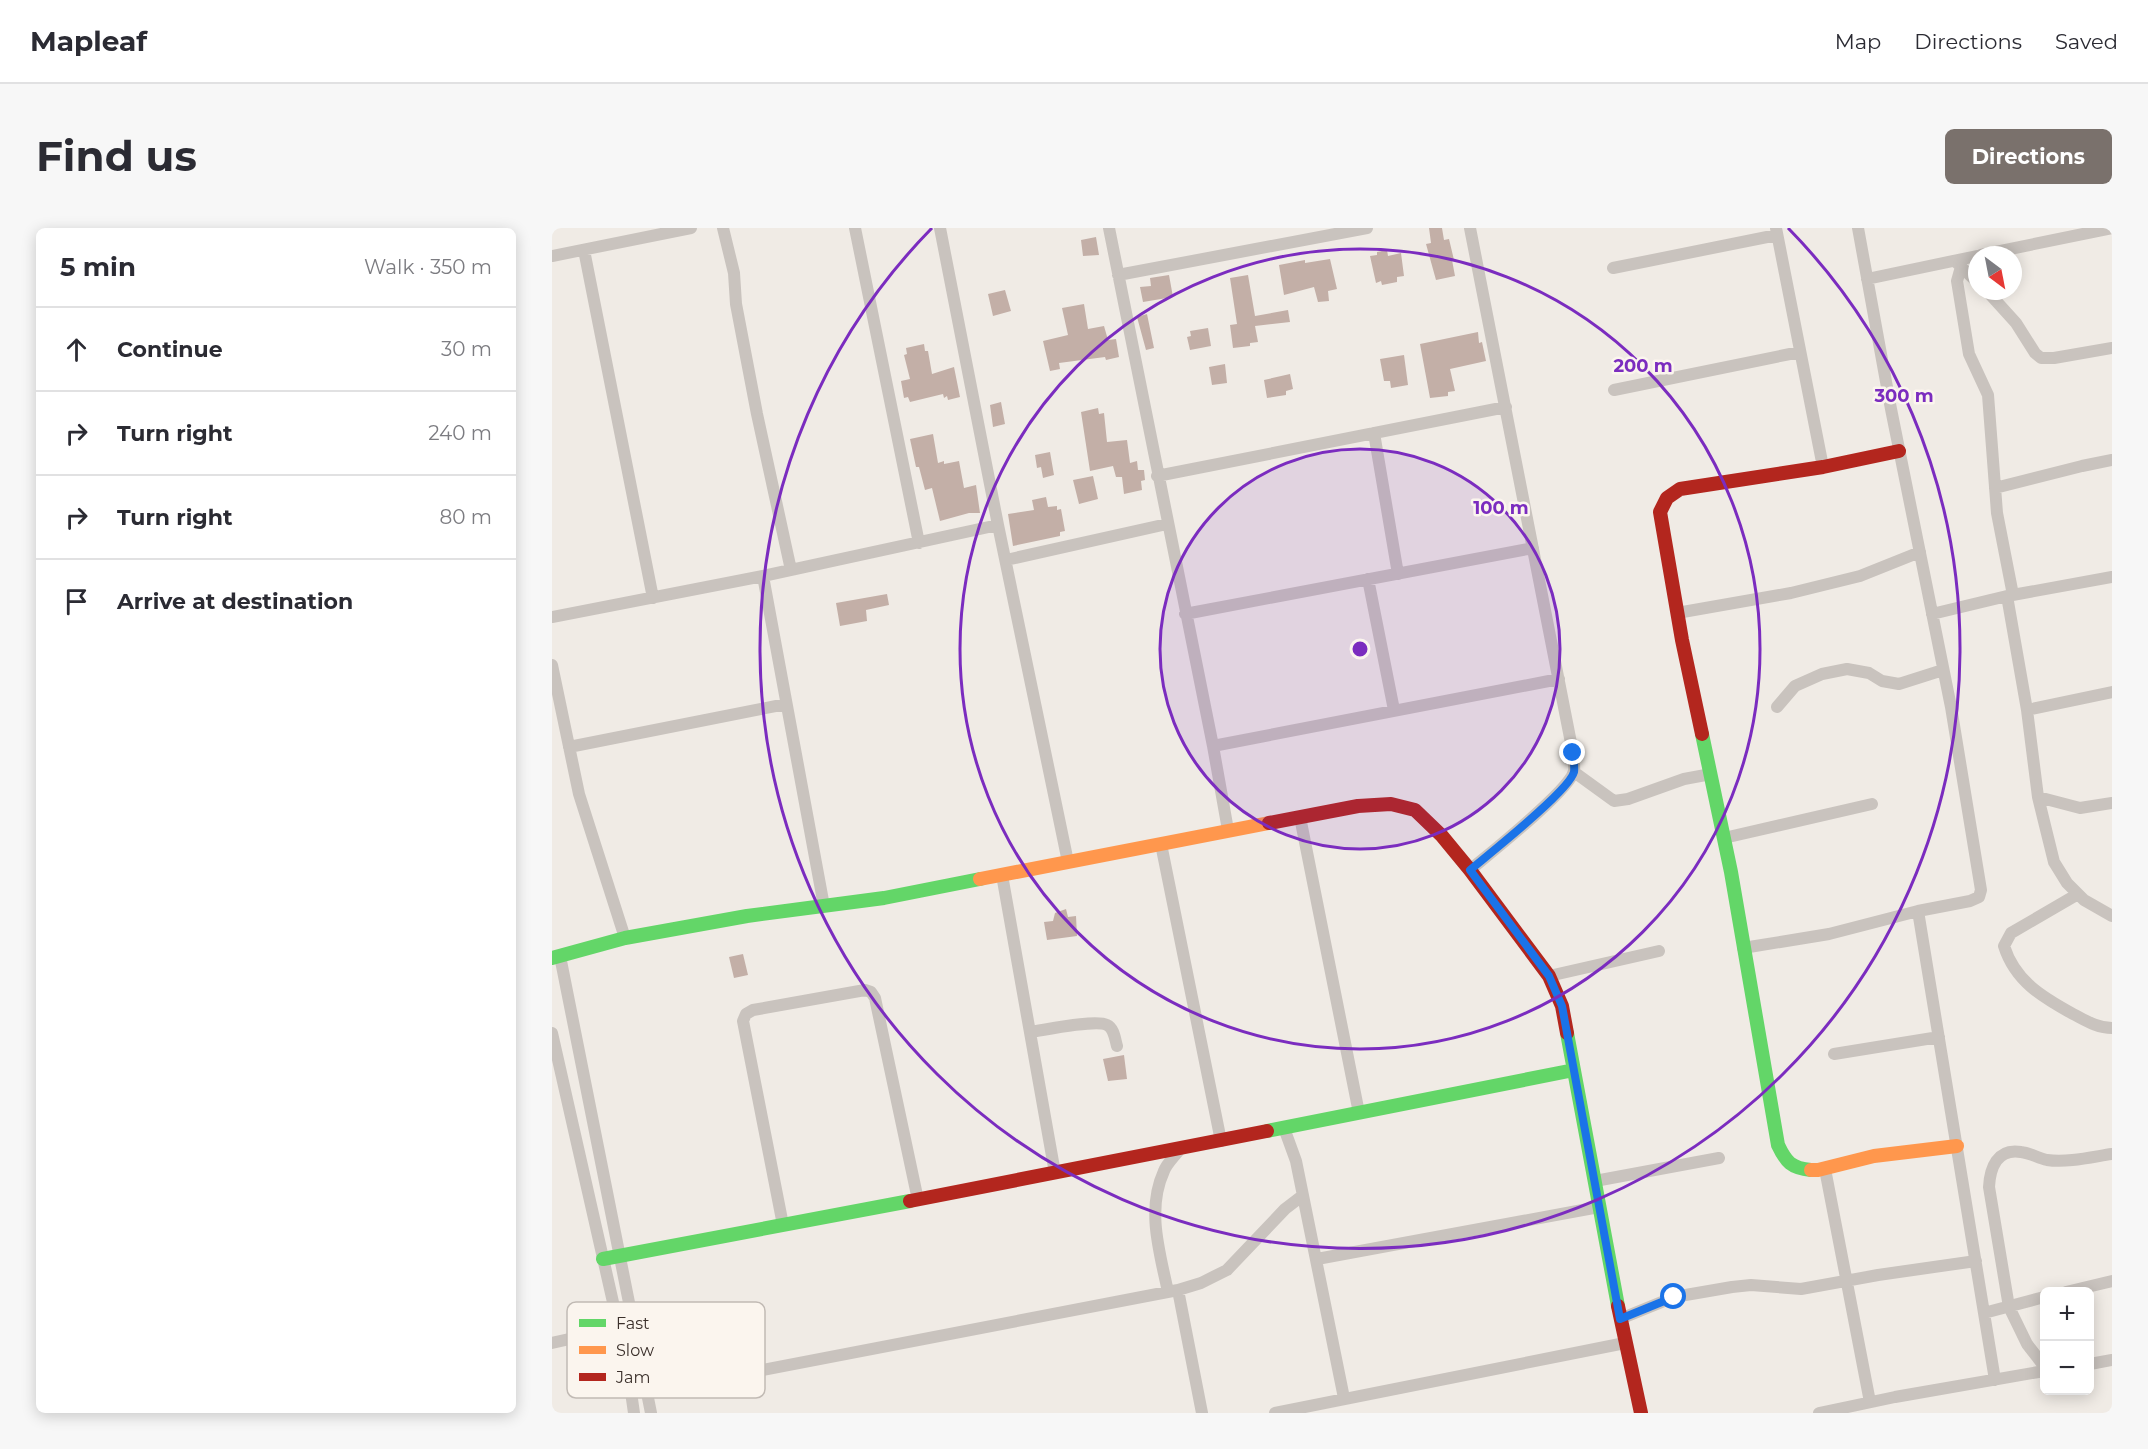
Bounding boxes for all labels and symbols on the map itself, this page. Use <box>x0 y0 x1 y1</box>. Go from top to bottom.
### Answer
north arrow <box>1968 246 2022 300</box>
text: 200 m <box>1613 355 1673 377</box>
text: 300 m <box>1873 385 1934 407</box>
text: 100 m <box>1473 497 1529 519</box>
centre of rings <box>1350 639 1370 659</box>
route end <box>1559 739 1585 765</box>
route start <box>1660 1283 1686 1309</box>
legend <box>567 1302 765 1398</box>
text: Fast <box>616 1314 650 1333</box>
text: Slow <box>616 1341 654 1360</box>
text: Jam <box>615 1368 650 1387</box>

